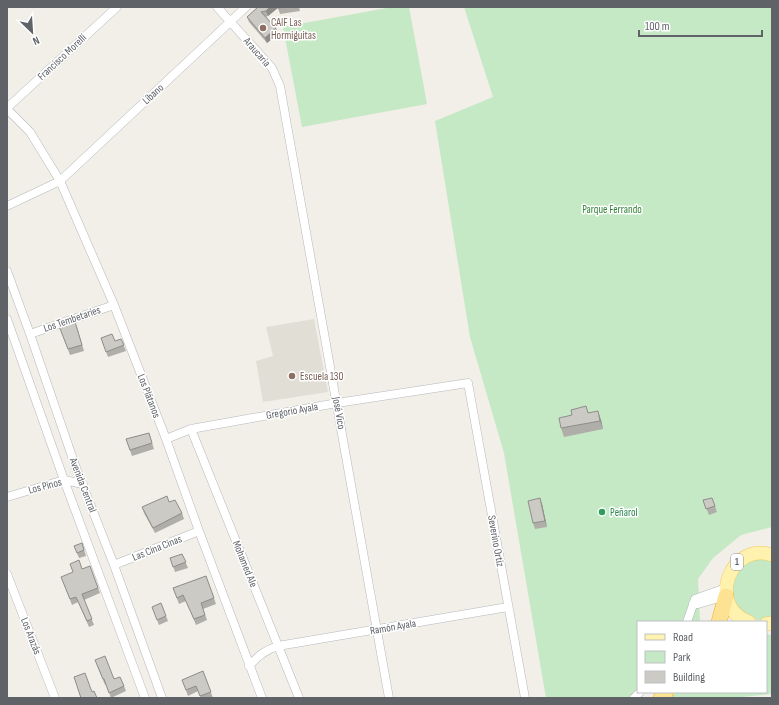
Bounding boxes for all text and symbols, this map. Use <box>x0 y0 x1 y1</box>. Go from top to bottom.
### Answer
north arrow <box>12 12 52 52</box>
scale bar <box>639 12 762 38</box>
place label: CAIF Las Hormiguitas <box>271 16 316 42</box>
text: 100 m <box>645 19 670 34</box>
marker: CAIF Las Hormiguitas <box>258 23 268 33</box>
street label: Francisco Morelli <box>35 31 89 83</box>
text: N <box>30 33 41 48</box>
street label: Araucaria <box>240 34 273 69</box>
street label: Líbano <box>140 81 167 107</box>
park label: Parque Ferrando <box>582 203 642 216</box>
street label: Los Tembetaries <box>42 303 102 335</box>
place label: Escuela 130 <box>300 370 343 383</box>
marker: Escuela 130 <box>287 371 297 381</box>
street label: Los Plátanos <box>135 372 163 420</box>
street label: José Vico <box>330 395 348 431</box>
street label: Gregorio Ayala <box>265 400 319 422</box>
street label: Avenida Central <box>66 455 99 514</box>
street label: Los Pinos <box>27 475 63 497</box>
place label: Peñarol <box>610 506 638 519</box>
marker: Peñarol <box>597 507 607 517</box>
street label: Severino Ortiz <box>485 514 507 568</box>
street label: Las Cina Cinas <box>130 532 184 564</box>
street label: Mohamed Ale <box>230 539 260 589</box>
road number: 1 <box>731 554 743 570</box>
street label: Los Arazás <box>18 616 44 656</box>
street label: Ramón Ayala <box>369 617 417 637</box>
legend <box>637 621 767 693</box>
text: Road <box>673 630 693 645</box>
text: Park <box>673 650 691 665</box>
text: Building <box>673 670 705 685</box>

